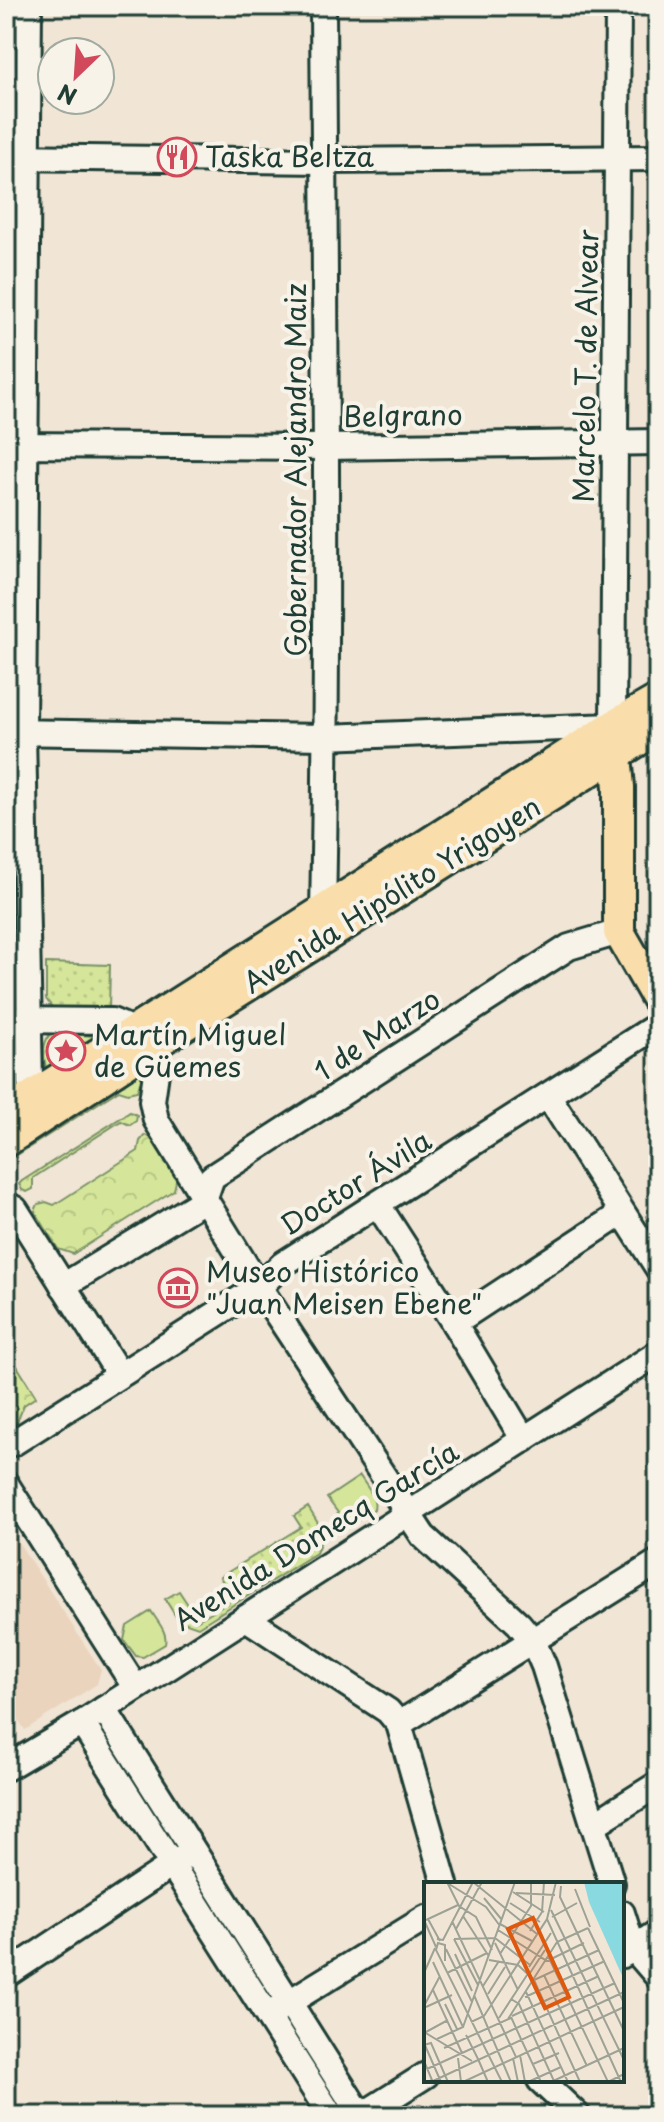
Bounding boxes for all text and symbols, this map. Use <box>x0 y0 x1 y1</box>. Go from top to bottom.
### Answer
north arrow <box>36 36 116 116</box>
text: N <box>52 77 82 114</box>
place label: Taska Beltza <box>205 134 374 177</box>
restaurant icon: Taska Beltza <box>156 136 198 178</box>
street label: Marcelo T. de Alvear <box>561 229 608 503</box>
street label: Gobernador Alejandro Maiz <box>273 283 316 657</box>
street label: Belgrano <box>343 392 463 437</box>
street label: Avenida Hipólito Yrigoyen <box>234 784 548 1003</box>
street label: 1 de Marzo <box>304 977 448 1091</box>
place label: Martín Miguel de Güemes <box>94 1012 286 1087</box>
place icon: Martín Miguel de Güemes <box>45 1030 87 1072</box>
street label: Doctor Ávila <box>271 1118 439 1245</box>
place label: Museo Histórico "Juan Meisen Ebene" <box>206 1249 482 1324</box>
museum icon: Museo Histórico "Juan Meisen Ebene" <box>157 1267 199 1309</box>
street label: Avenida Domecq García <box>164 1429 467 1640</box>
inset map <box>424 1882 624 2082</box>

